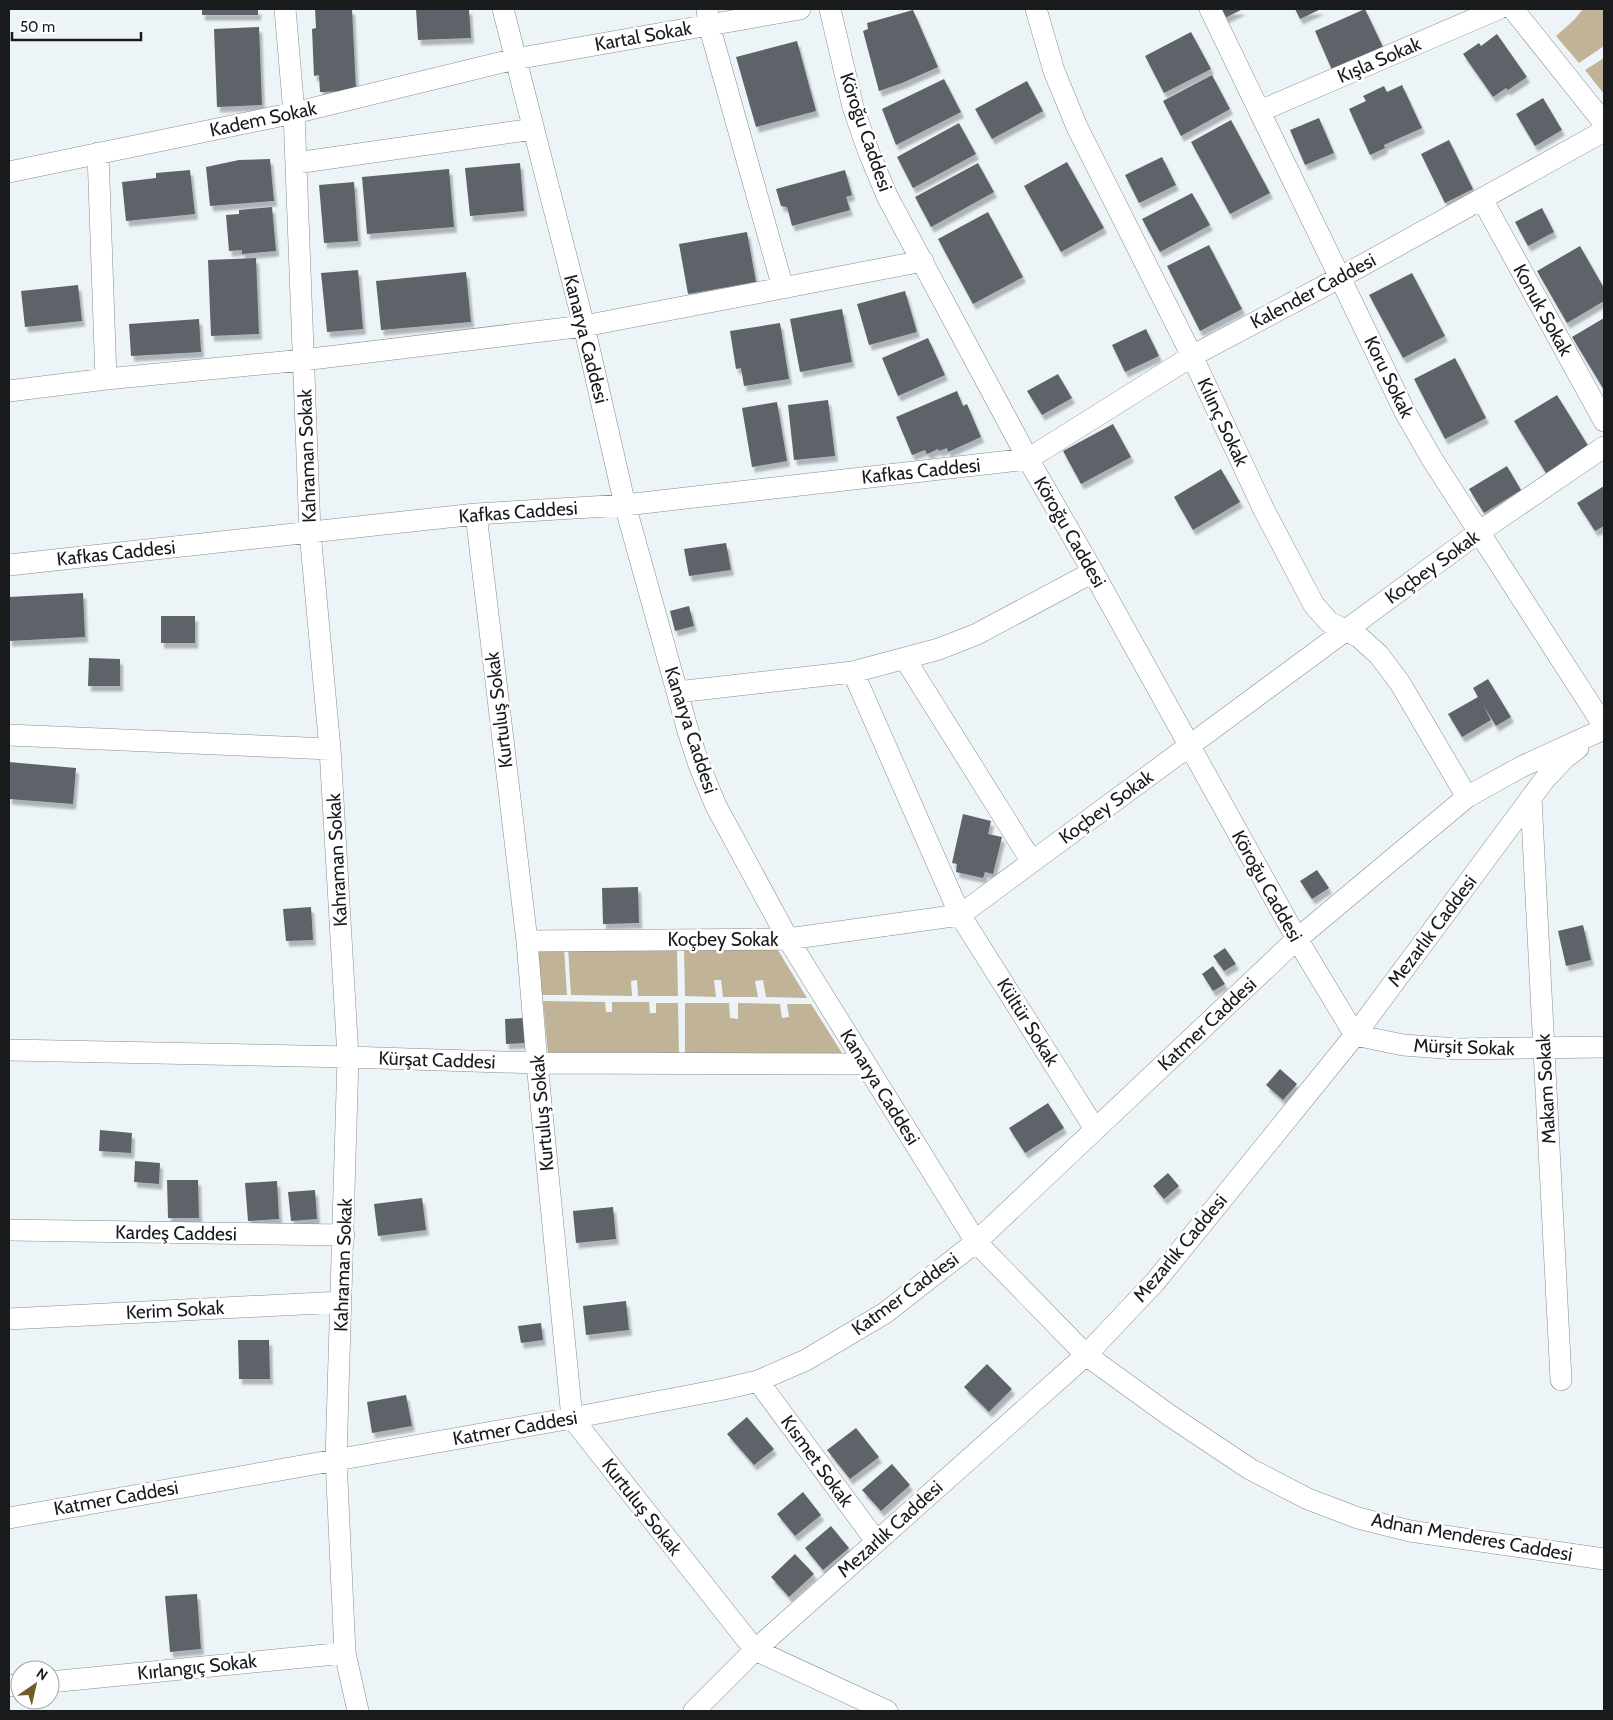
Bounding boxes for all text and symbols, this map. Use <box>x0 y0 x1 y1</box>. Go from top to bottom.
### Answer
scale bar <box>12 10 141 42</box>
street label: Kartal Sokak <box>593 16 694 56</box>
text: 50 m <box>20 18 55 36</box>
street label: Kışla Sokak <box>1334 32 1425 88</box>
street label: Köroğu Caddesi <box>835 70 897 194</box>
street label: Kadem Sokak <box>207 96 319 142</box>
street label: Kalender Caddesi <box>1246 248 1380 334</box>
street label: Konuk Sokak <box>1508 260 1578 360</box>
street label: Kanarya Caddesi <box>559 272 613 406</box>
street label: Koru Sokak <box>1359 332 1419 422</box>
street label: Kılınç Sokak <box>1193 374 1254 470</box>
street label: Kahraman Sokak <box>293 388 321 523</box>
street label: Kafkas Caddesi <box>860 453 982 489</box>
street label: Köroğu Caddesi <box>1029 473 1111 591</box>
street label: Kafkas Caddesi <box>458 496 578 528</box>
street label: Koçbey Sokak <box>1380 525 1484 609</box>
street label: Kafkas Caddesi <box>55 535 177 571</box>
street label: Kurtuluş Sokak <box>480 650 518 769</box>
street label: Kanarya Caddesi <box>660 664 722 796</box>
street label: Koçbey Sokak <box>1054 765 1158 849</box>
street label: Kahraman Sokak <box>322 792 352 927</box>
street label: Köroğu Caddesi <box>1227 826 1307 946</box>
street label: Mezarlık Caddesi <box>1383 871 1481 991</box>
street label: Koçbey Sokak <box>668 928 779 951</box>
street label: Katmer Caddesi <box>1153 973 1261 1075</box>
street label: Kültür Sokak <box>992 974 1064 1070</box>
street label: Kanarya Caddesi <box>835 1025 925 1149</box>
street label: Makam Sokak <box>1532 1033 1560 1145</box>
street label: Mürşit Sokak <box>1413 1034 1516 1060</box>
street label: Kürşat Caddesi <box>378 1046 496 1074</box>
street label: Kurtuluş Sokak <box>525 1053 559 1172</box>
street label: Mezarlık Caddesi <box>1128 1189 1232 1307</box>
street label: Kahraman Sokak <box>329 1197 357 1332</box>
street label: Kardeş Caddesi <box>115 1220 237 1246</box>
street label: Katmer Caddesi <box>847 1248 963 1340</box>
street label: Kerim Sokak <box>125 1296 225 1324</box>
street label: Katmer Caddesi <box>451 1406 579 1450</box>
street label: Kısmet Sokak <box>776 1411 858 1512</box>
street label: Kurtuluş Sokak <box>597 1454 687 1560</box>
street label: Katmer Caddesi <box>52 1476 180 1520</box>
street label: Mezarlık Caddesi <box>833 1476 947 1582</box>
street label: Adnan Menderes Caddesi <box>1370 1508 1574 1566</box>
street label: Kırlangıç Sokak <box>136 1649 258 1685</box>
north arrow <box>10 1660 60 1710</box>
text: N <box>33 1664 51 1684</box>

